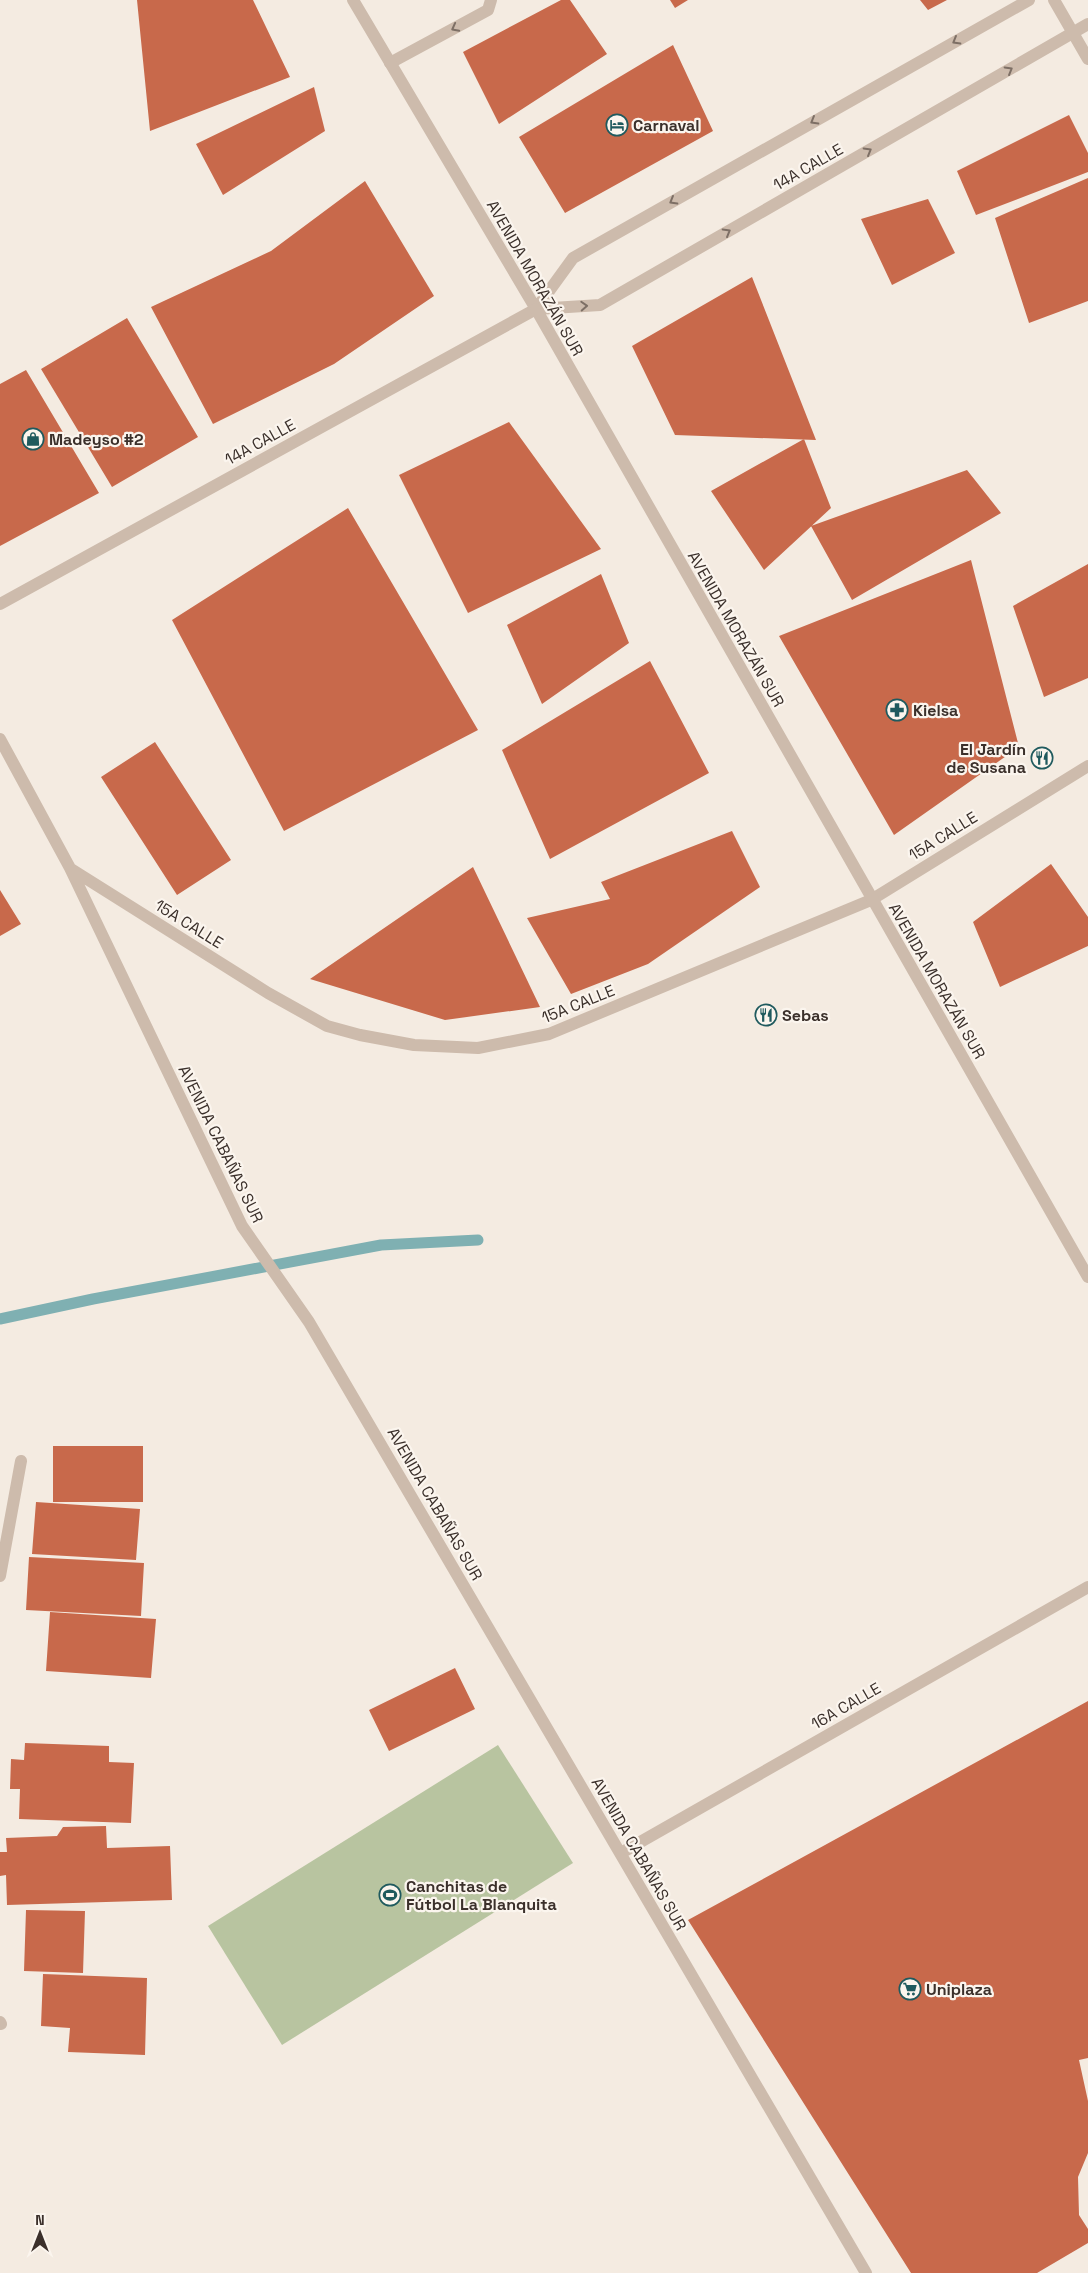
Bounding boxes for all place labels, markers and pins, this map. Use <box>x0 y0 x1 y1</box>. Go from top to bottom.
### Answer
hotel icon: Carnaval <box>605 113 629 137</box>
place label: Carnaval <box>633 115 700 136</box>
shop icon: Madeyso #2 <box>21 427 45 451</box>
place label: Madeyso #2 <box>49 429 143 450</box>
pharmacy icon: Kielsa <box>885 698 909 722</box>
place label: Kielsa <box>913 700 958 721</box>
place label: El Jardín de Susana <box>946 739 1026 778</box>
restaurant icon: El Jardín de Susana <box>1030 746 1054 770</box>
restaurant icon: Sebas <box>754 1003 778 1027</box>
place label: Sebas <box>782 1005 829 1026</box>
place label: Canchitas de Fútbol La Blanquita <box>406 1876 557 1915</box>
sports icon: Canchitas de Fútbol La Blanquita <box>378 1883 402 1907</box>
supermarket icon: Uniplaza <box>898 1977 922 2001</box>
place label: Uniplaza <box>926 1979 992 2000</box>

